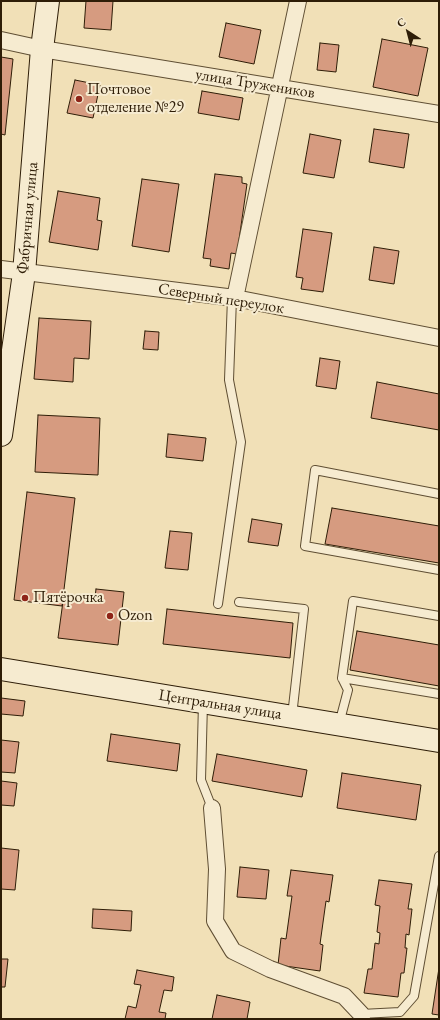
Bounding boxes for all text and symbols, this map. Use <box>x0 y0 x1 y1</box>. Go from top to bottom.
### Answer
north arrow <box>388 12 428 52</box>
text: С <box>394 14 408 30</box>
street label: улица Тружеников <box>194 65 316 103</box>
place label: Почтовое отделение №29 <box>87 80 184 118</box>
marker: Почтовое отделение №29 <box>74 94 84 104</box>
street label: Фабричная улица <box>14 161 42 275</box>
street label: Северный переулок <box>157 280 285 318</box>
place label: Пятёрочка <box>33 588 103 608</box>
marker: Пятёрочка <box>20 593 30 603</box>
place label: Ozon <box>118 606 153 626</box>
marker: Ozon <box>105 611 115 621</box>
street label: Центральная улица <box>157 686 283 724</box>

